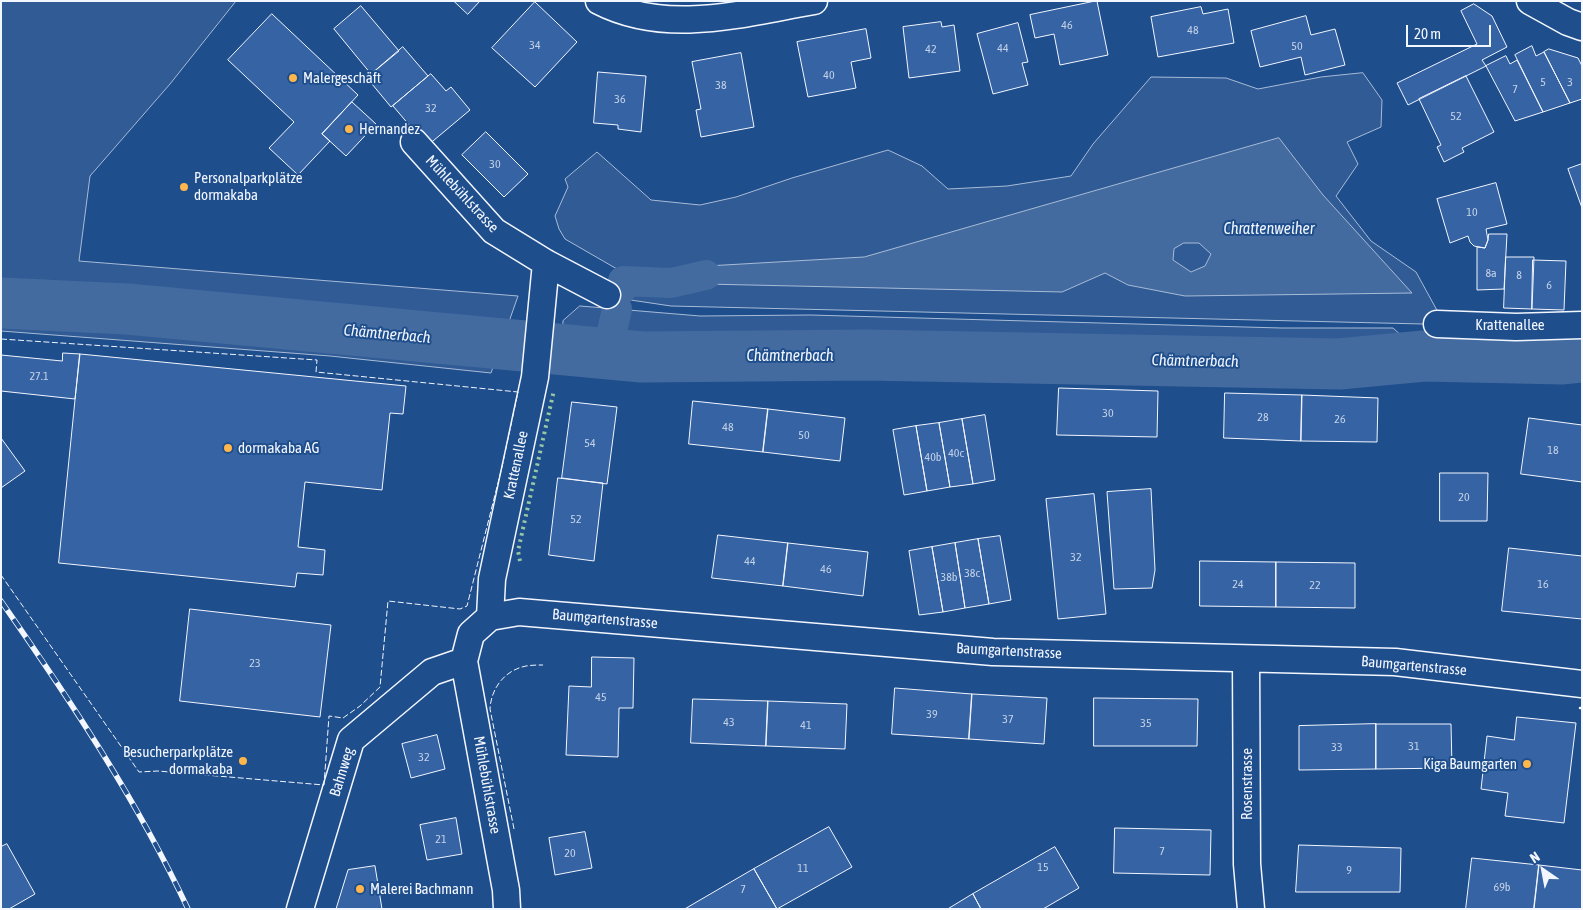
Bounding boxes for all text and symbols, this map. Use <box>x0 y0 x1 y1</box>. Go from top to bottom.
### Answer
scale bar <box>1408 15 1493 47</box>
house number: 46 <box>1061 18 1073 32</box>
house number: 48 <box>1187 23 1199 37</box>
text: 20 m <box>1414 25 1441 42</box>
house number: 34 <box>529 38 541 52</box>
house number: 50 <box>1291 39 1303 53</box>
house number: 44 <box>997 41 1009 55</box>
house number: 42 <box>925 42 937 56</box>
house number: 40 <box>823 68 835 82</box>
place label: Malergeschäft <box>303 69 381 87</box>
marker: Malergeschäft <box>287 72 299 84</box>
house number: 5 <box>1540 75 1546 89</box>
house number: 3 <box>1567 75 1573 89</box>
house number: 38 <box>715 78 727 92</box>
house number: 7 <box>1512 82 1518 96</box>
house number: 36 <box>614 92 626 106</box>
house number: 32 <box>425 101 437 115</box>
house number: 52 <box>1450 109 1462 123</box>
place label: Hernandez <box>359 120 420 138</box>
marker: Hernandez <box>343 123 355 135</box>
street label: Mühlebühlstrasse <box>422 152 502 236</box>
house number: 30 <box>489 157 501 171</box>
place label: Personalparkplätze dormakaba <box>194 169 303 204</box>
marker: Personalparkplätze dormakaba <box>178 181 190 193</box>
house number: 10 <box>1466 205 1478 219</box>
water label: Chrattenweiher <box>1224 219 1314 239</box>
house number: 8a <box>1485 266 1497 280</box>
house number: 8 <box>1516 268 1522 282</box>
house number: 6 <box>1546 278 1552 292</box>
street label: Krattenallee <box>1475 316 1545 334</box>
water label: Chämtnerbach <box>343 321 431 347</box>
water label: Chämtnerbach <box>747 346 833 366</box>
water label: Chämtnerbach <box>1151 351 1239 371</box>
house number: 27.1 <box>29 369 49 383</box>
house number: 30 <box>1102 406 1114 420</box>
house number: 28 <box>1257 410 1269 424</box>
house number: 26 <box>1334 412 1346 426</box>
house number: 48 <box>722 420 734 434</box>
house number: 50 <box>798 428 810 442</box>
street label: Krattenallee <box>500 429 532 501</box>
house number: 54 <box>584 436 596 450</box>
place label: dormakaba AG <box>238 439 319 457</box>
marker: dormakaba AG <box>222 442 234 454</box>
house number: 18 <box>1547 443 1559 457</box>
house number: 40c <box>948 446 964 460</box>
house number: 40b <box>925 450 941 464</box>
house number: 20 <box>1458 490 1470 504</box>
house number: 52 <box>570 512 582 526</box>
house number: 32 <box>1070 550 1082 564</box>
house number: 44 <box>744 554 756 568</box>
house number: 46 <box>820 562 832 576</box>
house number: 38c <box>964 566 980 580</box>
house number: 38b <box>941 570 957 584</box>
house number: 24 <box>1232 577 1244 591</box>
house number: 16 <box>1537 577 1549 591</box>
house number: 22 <box>1309 578 1321 592</box>
street label: Baumgartenstrasse <box>551 605 659 633</box>
street label: Baumgartenstrasse <box>956 639 1062 663</box>
street label: Baumgartenstrasse <box>1360 652 1468 680</box>
house number: 23 <box>249 656 261 670</box>
house number: 45 <box>595 690 607 704</box>
house number: 39 <box>926 707 938 721</box>
house number: 37 <box>1002 712 1014 726</box>
house number: 43 <box>723 715 735 729</box>
house number: 35 <box>1140 716 1152 730</box>
house number: 41 <box>800 718 812 732</box>
street label: Mühlebühlstrasse <box>470 735 504 835</box>
house number: 31 <box>1408 739 1420 753</box>
house number: 33 <box>1331 740 1343 754</box>
place label: Besucherparkplätze dormakaba <box>123 743 233 778</box>
street label: Bahnweg <box>326 745 358 799</box>
street label: Rosenstrasse <box>1238 748 1256 820</box>
house number: 32 <box>418 750 430 764</box>
marker: Besucherparkplätze dormakaba <box>237 755 249 767</box>
place label: Kiga Baumgarten <box>1423 755 1517 773</box>
marker: Kiga Baumgarten <box>1521 758 1533 770</box>
house number: 21 <box>435 832 447 846</box>
house number: 7 <box>1159 844 1165 858</box>
north arrow <box>1518 845 1568 895</box>
house number: 20 <box>564 846 576 860</box>
text: N <box>1527 848 1543 866</box>
house number: 15 <box>1037 860 1049 874</box>
house number: 11 <box>797 861 809 875</box>
house number: 9 <box>1346 863 1352 877</box>
place label: Malerei Bachmann <box>370 880 474 898</box>
house number: 69b <box>1494 880 1510 894</box>
house number: 7 <box>740 882 746 896</box>
marker: Malerei Bachmann <box>354 883 366 895</box>

